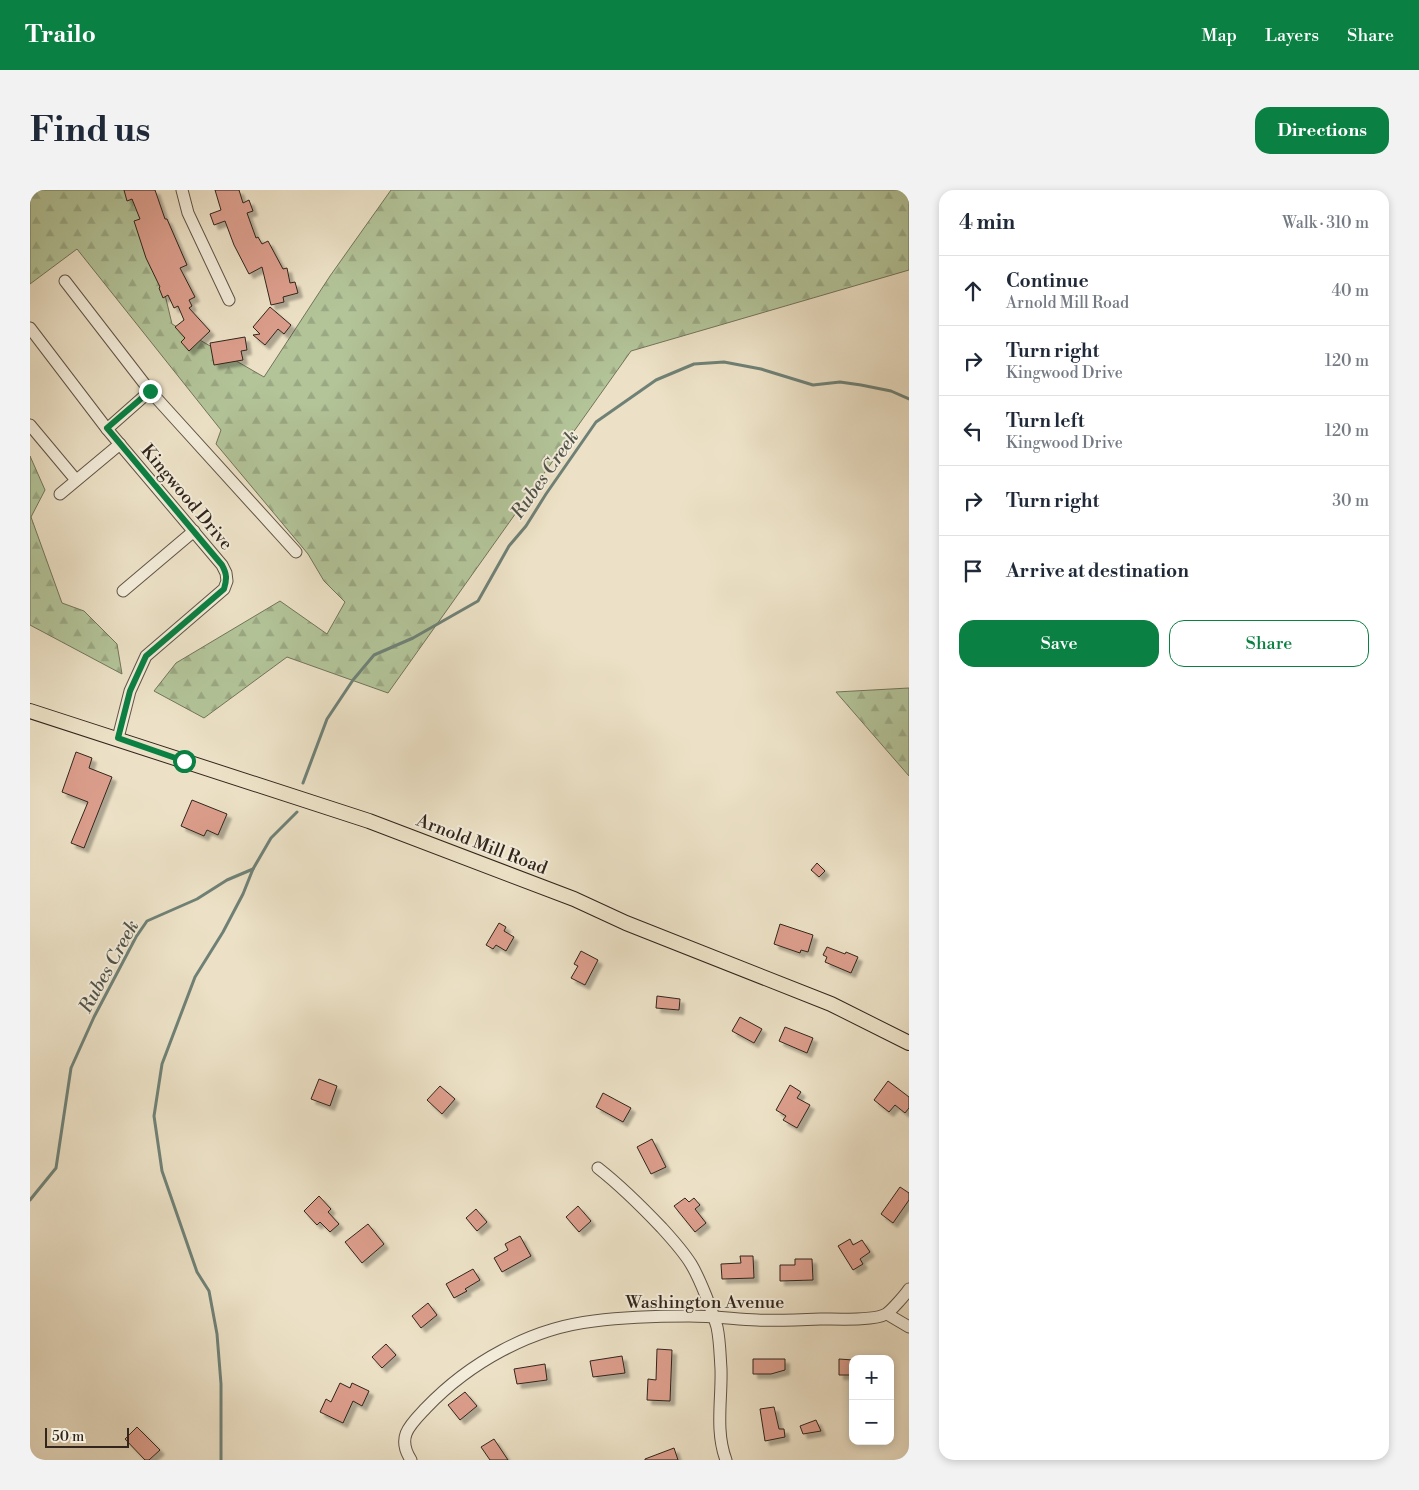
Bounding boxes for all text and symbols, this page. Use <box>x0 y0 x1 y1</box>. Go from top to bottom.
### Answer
text: Trailo <box>25 20 96 50</box>
text: Map <box>1202 24 1237 47</box>
text: Layers <box>1265 24 1319 47</box>
text: Share <box>1347 24 1394 47</box>
button: Directions <box>1255 107 1389 154</box>
text: Find us <box>30 109 150 152</box>
text: 4 min <box>959 210 1015 236</box>
text: Walk · 310 m <box>1282 213 1369 233</box>
text: Continue <box>1006 269 1089 293</box>
icon: ahead <box>959 277 987 305</box>
text: 40 m <box>1332 281 1369 301</box>
text: Arnold Mill Road <box>1006 293 1129 313</box>
text: Turn right <box>1006 339 1099 363</box>
icon: right <box>959 347 987 375</box>
text: 120 m <box>1325 351 1369 371</box>
text: Kingwood Drive <box>1006 363 1123 383</box>
route end <box>139 380 162 403</box>
text: Turn left <box>1006 409 1085 433</box>
icon: left <box>959 417 987 445</box>
text: 120 m <box>1325 421 1369 441</box>
water label: Rubes Creek <box>505 426 584 524</box>
text: Kingwood Drive <box>1006 433 1123 453</box>
street label: Kingwood Drive <box>136 440 238 555</box>
icon: right <box>959 487 987 515</box>
text: Turn right <box>1006 489 1099 513</box>
text: 30 m <box>1332 491 1369 511</box>
icon: arrive <box>959 557 987 585</box>
text: Arrive at destination <box>1006 559 1189 583</box>
button: Save <box>959 620 1159 667</box>
button: Share <box>1169 620 1369 667</box>
route start <box>173 750 196 773</box>
street label: Arnold Mill Road <box>412 809 551 880</box>
water label: Rubes Creek <box>73 916 144 1018</box>
street label: Washington Avenue <box>625 1291 784 1314</box>
map controls <box>849 1355 894 1445</box>
button: + <box>849 1355 894 1400</box>
button: − <box>849 1400 894 1445</box>
scale bar <box>45 1425 129 1448</box>
text: 50 m <box>52 1428 84 1446</box>

